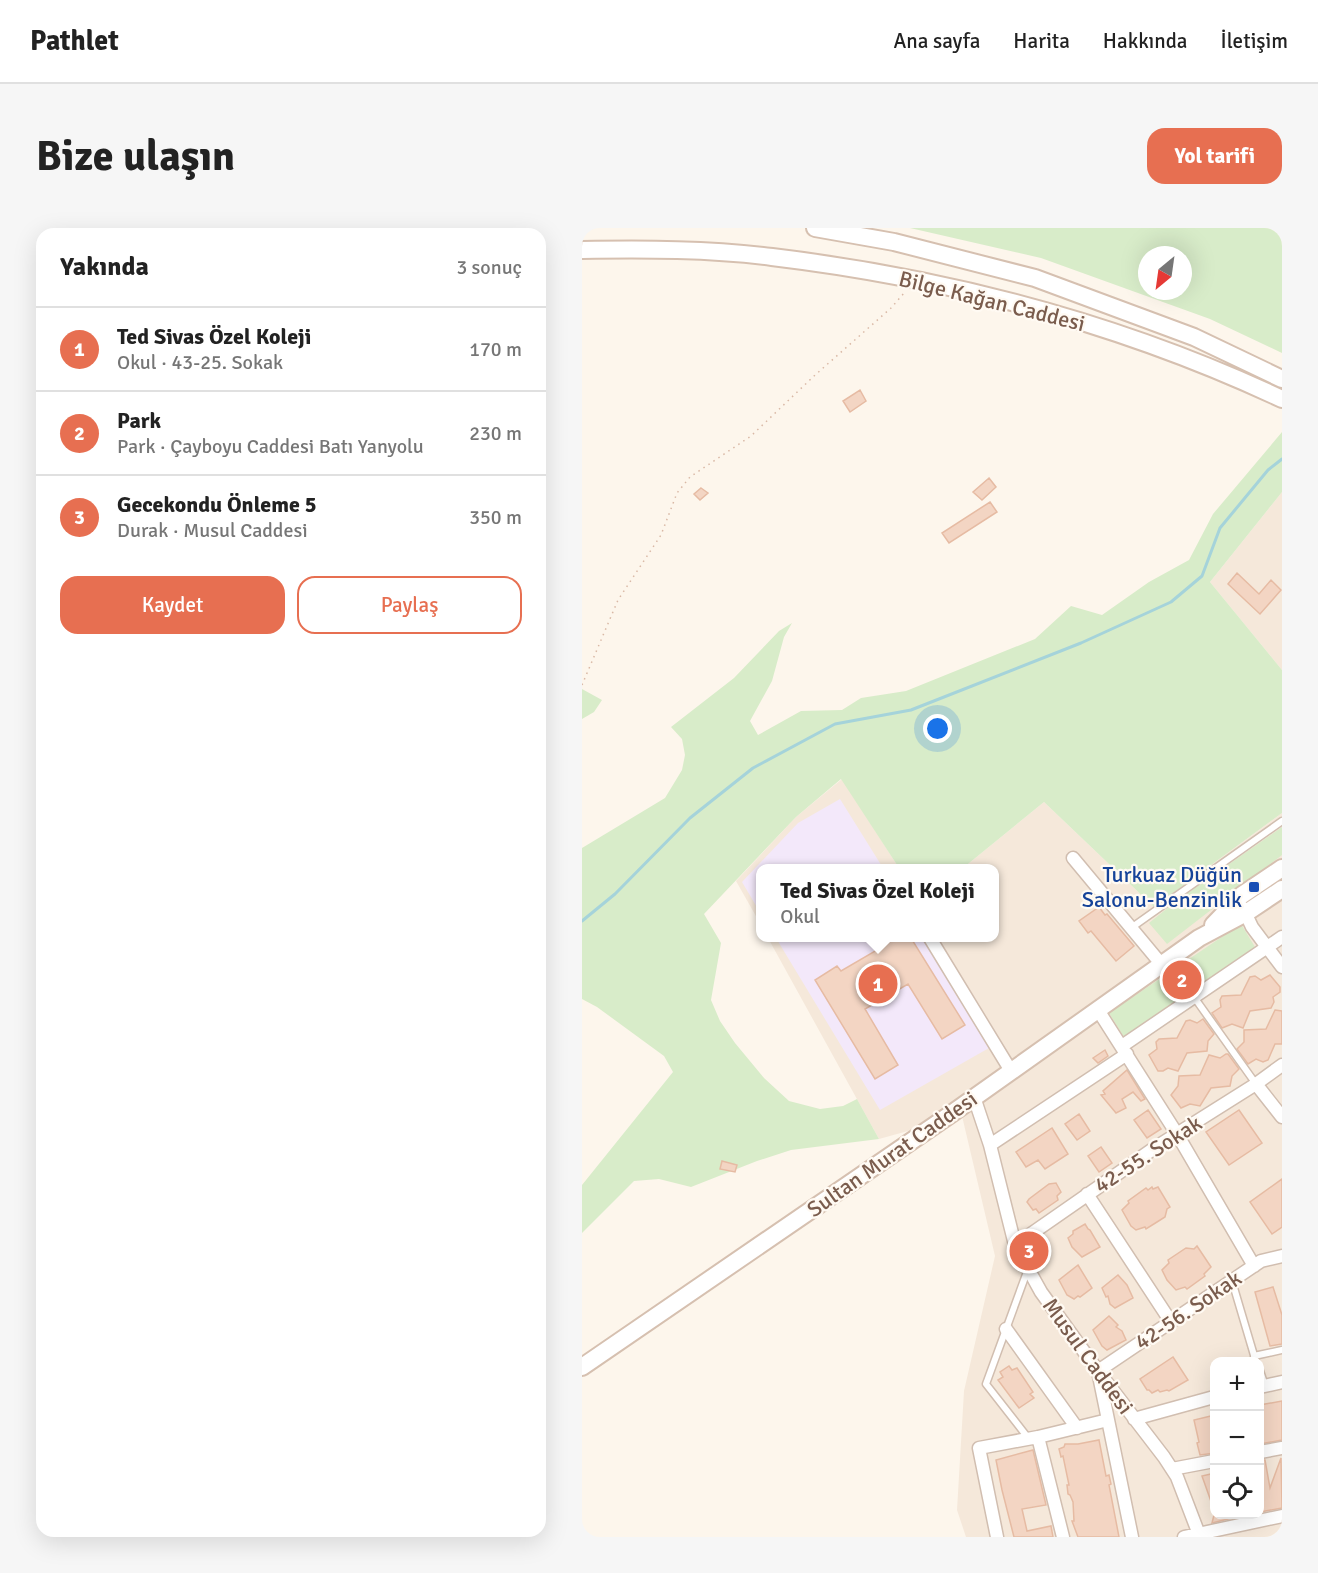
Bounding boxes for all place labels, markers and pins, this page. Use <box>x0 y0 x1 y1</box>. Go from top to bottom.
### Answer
place label: Turkuaz Düğün Salonu-Benzinlik <box>1082 861 1242 913</box>
marker: Turkuaz Düğün Salonu-Benzinlik <box>1247 880 1261 894</box>
pin: 2 <box>1162 958 1202 1002</box>
pin: 1 <box>858 962 898 1006</box>
pin: 3 <box>1010 1228 1048 1274</box>

